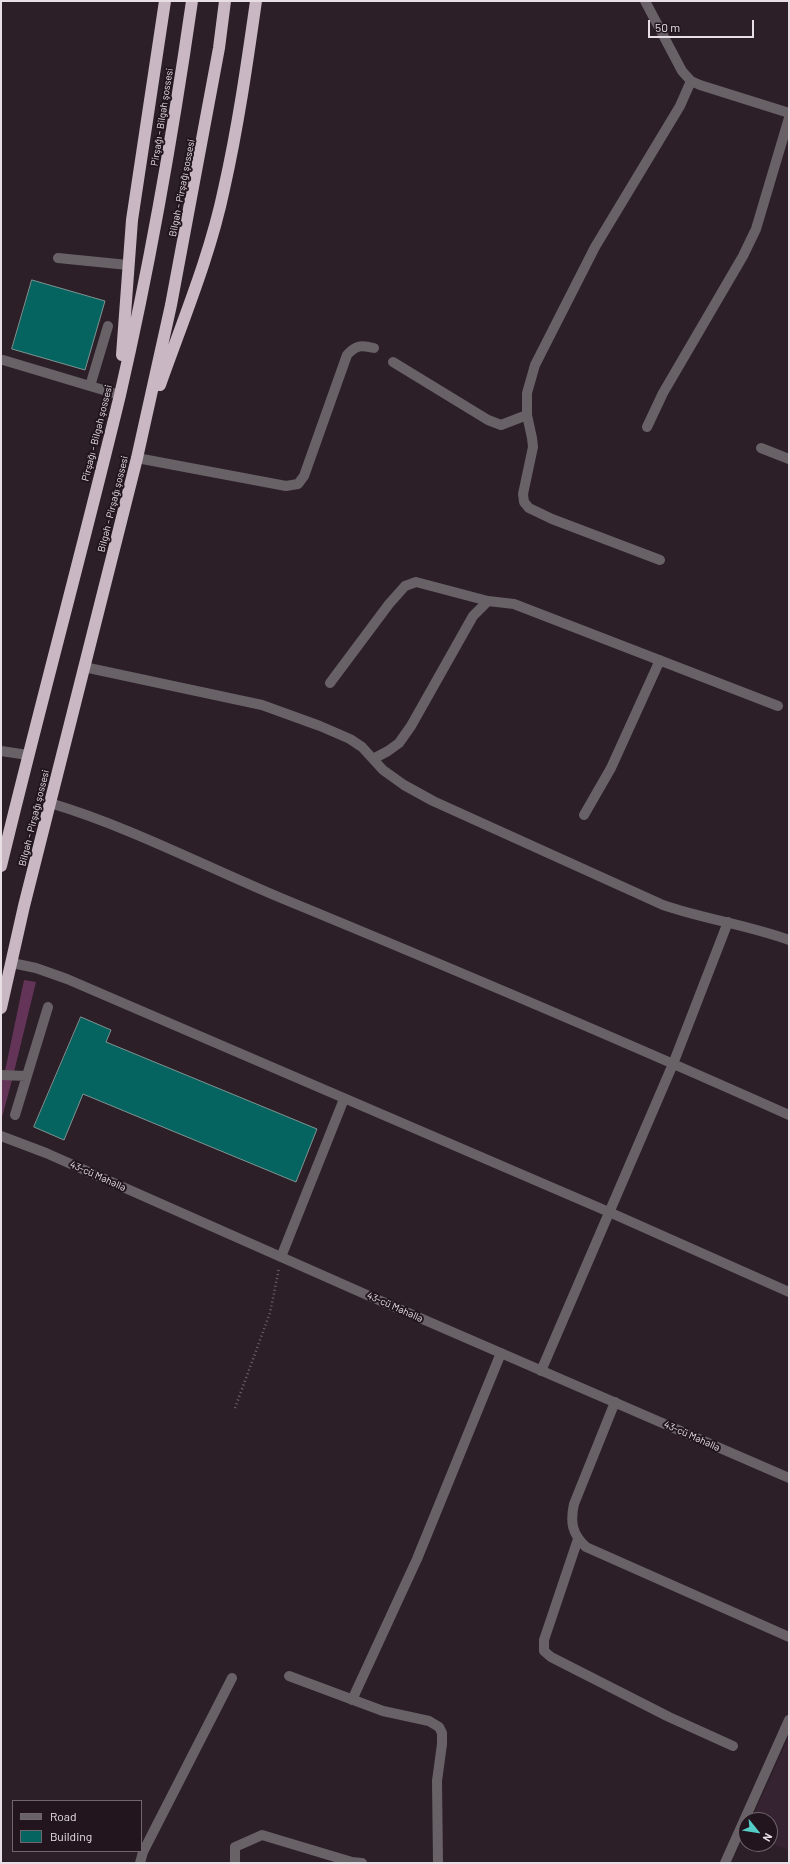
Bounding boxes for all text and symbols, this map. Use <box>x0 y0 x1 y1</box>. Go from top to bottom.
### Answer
scale bar <box>650 12 756 38</box>
text: 50 m <box>655 20 680 34</box>
street label: Pirşağı - Bilgəh şossesi <box>148 67 176 167</box>
street label: Bilgəh - Pirşağı şossesi <box>167 138 197 238</box>
street label: Pirşağı - Bilgəh şossesi <box>79 384 115 482</box>
street label: Bilgəh - Pirşağı şossesi <box>95 455 131 553</box>
street label: Bilgəh - Pirşağı şossesi <box>16 769 52 867</box>
street label: 43-cü Məhəllə <box>68 1158 128 1194</box>
street label: 43-cü Məhəllə <box>365 1289 425 1325</box>
street label: 43-cü Məhəllə <box>662 1418 722 1454</box>
legend <box>12 1800 142 1852</box>
text: Road <box>50 1809 77 1823</box>
north arrow <box>738 1812 778 1852</box>
text: Building <box>50 1829 92 1843</box>
text: N <box>761 1831 775 1844</box>

